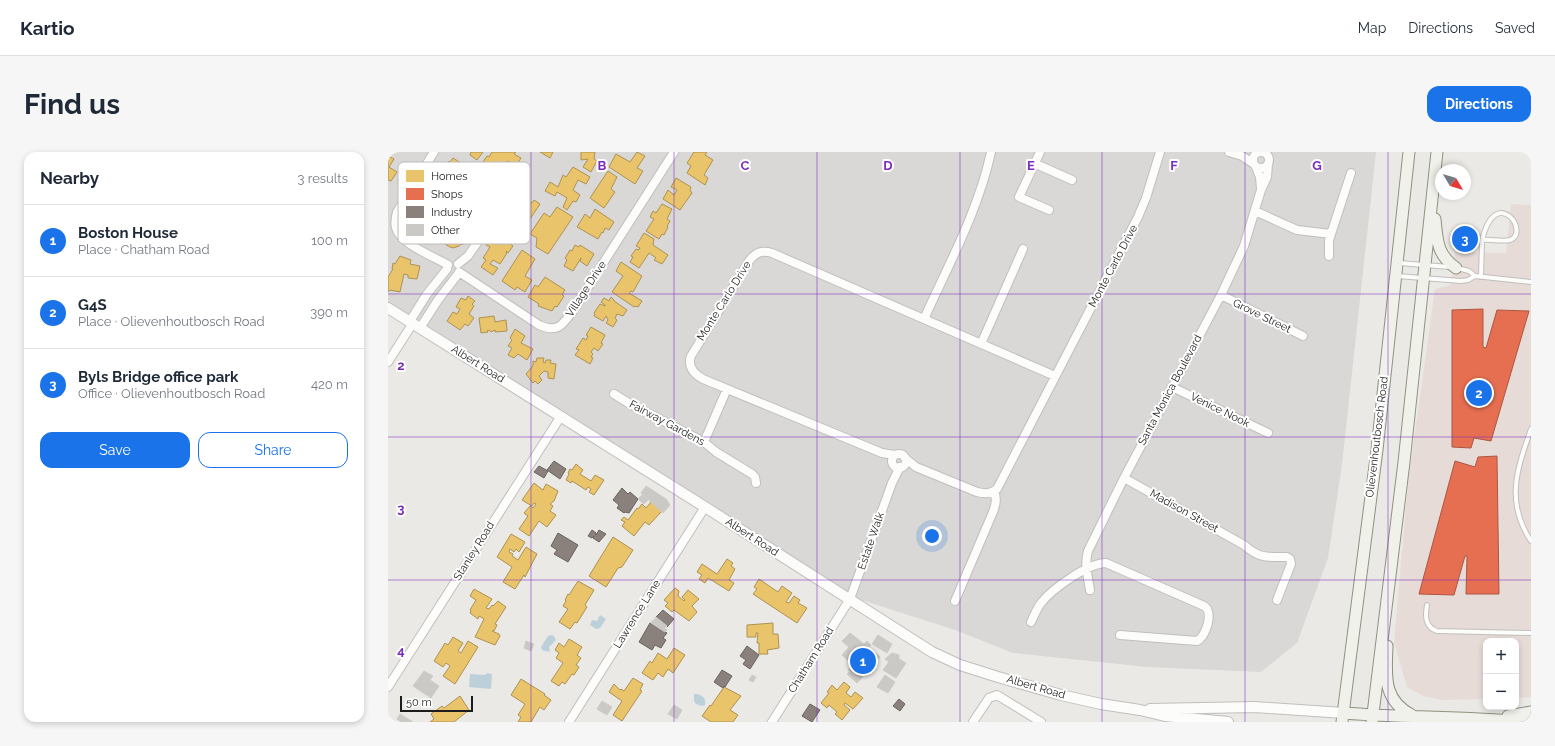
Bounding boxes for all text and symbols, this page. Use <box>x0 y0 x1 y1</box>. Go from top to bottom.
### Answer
text: Kartio <box>20 17 75 39</box>
text: Map <box>1358 20 1386 36</box>
text: Directions <box>1408 20 1473 36</box>
text: Saved <box>1495 20 1535 36</box>
button: Directions <box>1427 86 1531 122</box>
text: Find us <box>24 88 120 121</box>
text: B <box>598 158 607 173</box>
text: C <box>741 158 750 173</box>
text: D <box>883 158 893 173</box>
text: E <box>1027 158 1035 173</box>
text: F <box>1170 158 1178 173</box>
text: G <box>1312 158 1322 173</box>
legend <box>398 162 530 244</box>
north arrow <box>1435 164 1471 200</box>
text: Nearby <box>40 168 99 188</box>
text: Homes <box>431 170 467 183</box>
text: 3 results <box>298 171 348 186</box>
text: Shops <box>431 188 463 201</box>
text: Industry <box>431 206 472 219</box>
street label: Monte Carlo Drive <box>1086 222 1140 309</box>
text: Boston House <box>78 224 178 242</box>
text: Other <box>431 224 460 237</box>
pin: 3 <box>1452 224 1478 254</box>
text: 1 <box>50 233 56 248</box>
text: 100 m <box>311 233 348 248</box>
text: Place · Chatham Road <box>78 242 210 257</box>
street label: Village Drive <box>563 258 609 319</box>
street label: Monte Carlo Drive <box>694 258 754 343</box>
text: G4S <box>78 296 107 314</box>
street label: Grove Street <box>1231 296 1294 336</box>
text: 2 <box>49 305 57 320</box>
text: 390 m <box>310 305 348 320</box>
text: Place · Olievenhoutbosch Road <box>78 314 265 329</box>
street label: Santa Monica Boulevard <box>1135 332 1205 447</box>
street label: Albert Road <box>449 342 507 386</box>
text: 2 <box>397 358 405 373</box>
text: Byls Bridge office park <box>78 368 238 386</box>
street label: Olievenhoutbosch Road <box>1363 376 1391 498</box>
text: 3 <box>49 377 57 392</box>
text: 420 m <box>311 377 348 392</box>
pin: 2 <box>1466 378 1492 408</box>
text: Office · Olievenhoutbosch Road <box>78 386 265 401</box>
street label: Venice Nook <box>1188 390 1252 430</box>
street label: Fairway Gardens <box>627 398 707 448</box>
button: Save <box>40 432 190 468</box>
button: Share <box>198 432 348 468</box>
street label: Madison Street <box>1147 487 1221 535</box>
text: 3 <box>397 501 405 516</box>
street label: Estate Walk <box>855 510 887 571</box>
street label: Albert Road <box>723 515 781 559</box>
street label: Stanley Road <box>451 519 497 583</box>
your location <box>922 526 942 546</box>
street label: Lawrence Lane <box>611 577 664 651</box>
street label: Chatham Road <box>786 624 837 695</box>
map controls <box>1483 638 1519 710</box>
button: + <box>1483 638 1519 674</box>
text: 4 <box>397 643 405 658</box>
pin: 1 <box>850 646 876 676</box>
street label: Albert Road <box>1005 672 1067 702</box>
button: − <box>1483 674 1519 710</box>
scale bar <box>400 694 473 713</box>
text: 50 m <box>406 696 432 709</box>

